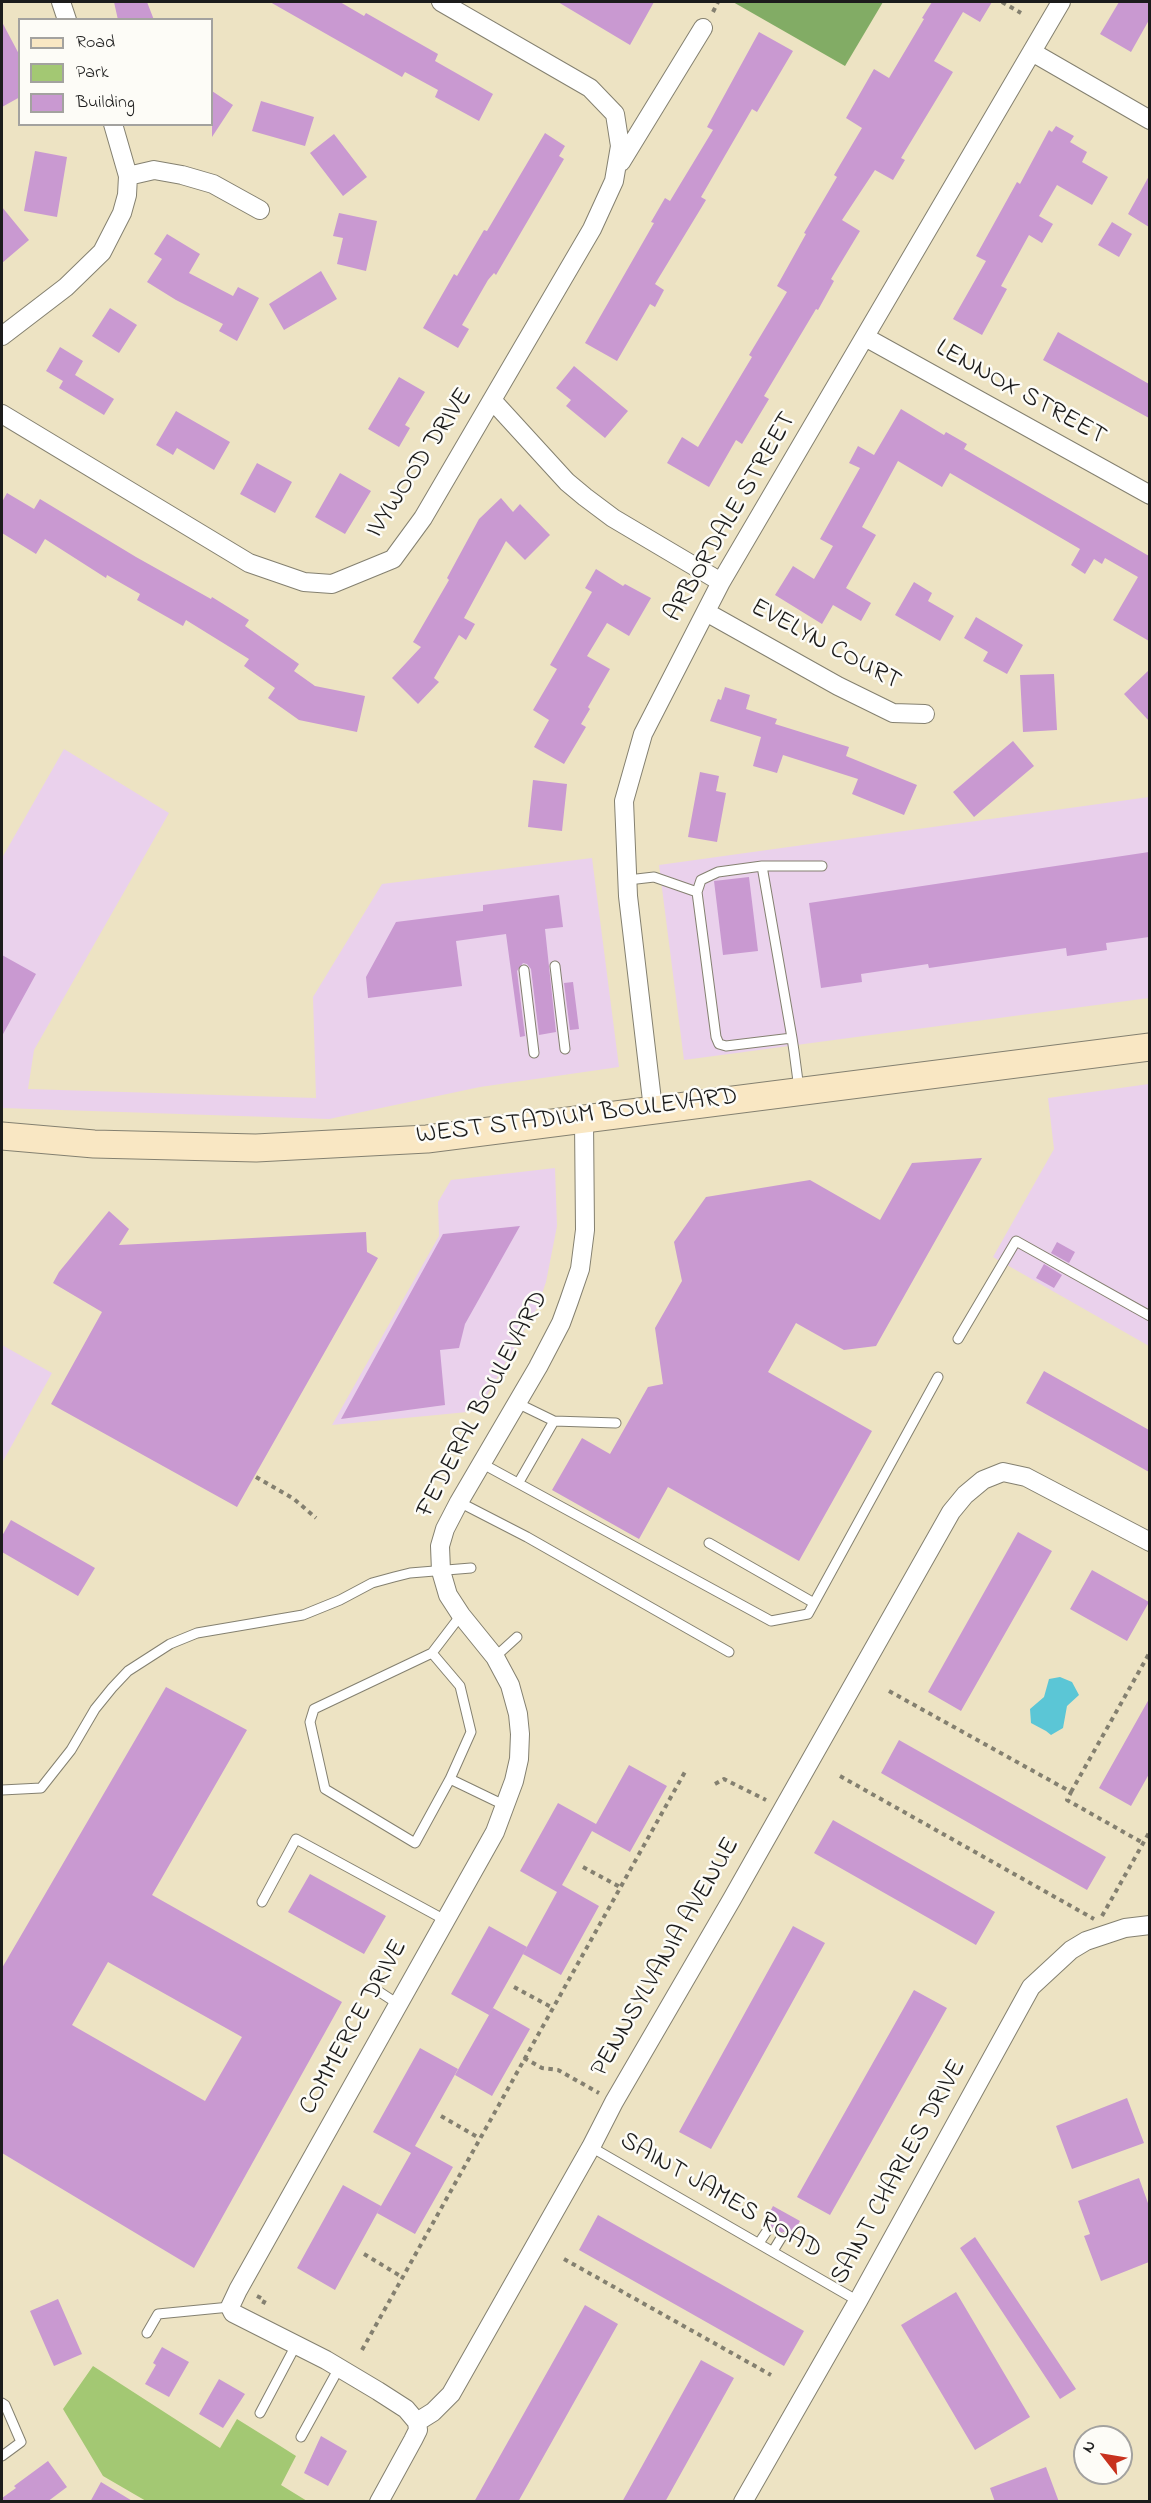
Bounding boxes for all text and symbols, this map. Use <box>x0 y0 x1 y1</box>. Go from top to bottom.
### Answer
legend <box>18 18 213 126</box>
text: Road <box>76 30 115 56</box>
text: Park <box>76 60 109 86</box>
text: Building <box>76 90 135 116</box>
street label: LENNOX STREET <box>929 334 1111 454</box>
street label: IVYWOOD DRIVE <box>361 383 481 545</box>
street label: ARBORDALE STREET <box>659 408 805 628</box>
street label: EVELYN COURT <box>745 593 905 699</box>
street label: WEST STADIUM BOULEVARD <box>415 1083 739 1153</box>
street label: FEDERAL BOULEVARD <box>411 1286 557 1524</box>
street label: PENNSYLVANIA AVENUE <box>586 1833 748 2083</box>
street label: COMMERCE DRIVE <box>294 1935 416 2121</box>
street label: SAINT CHARLES DRIVE <box>825 2055 975 2291</box>
street label: SAINT JAMES ROAD <box>613 2126 827 2268</box>
north arrow <box>1073 2425 1133 2485</box>
text: N <box>1076 2436 1102 2458</box>

